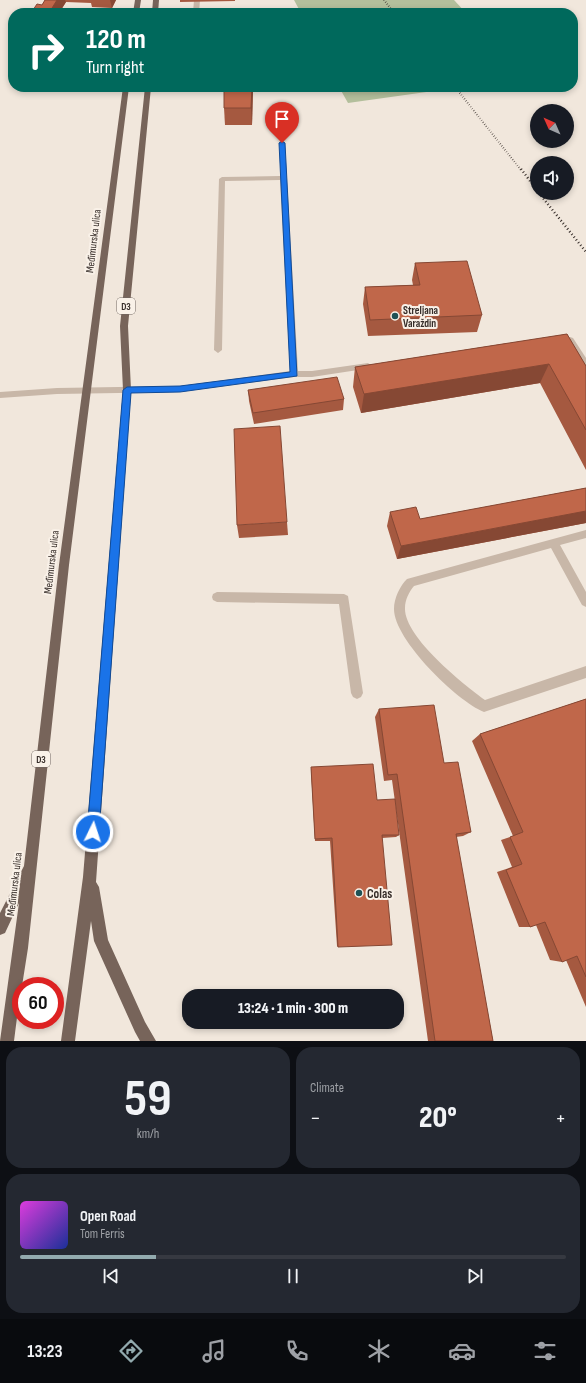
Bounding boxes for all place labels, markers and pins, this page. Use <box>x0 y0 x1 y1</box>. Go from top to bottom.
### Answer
pin <box>265 102 299 143</box>
place label: Streljana Varaždin <box>403 304 439 330</box>
marker: Streljana Varaždin <box>390 311 400 321</box>
place label: Colas <box>367 886 392 902</box>
marker: Colas <box>354 888 364 898</box>

